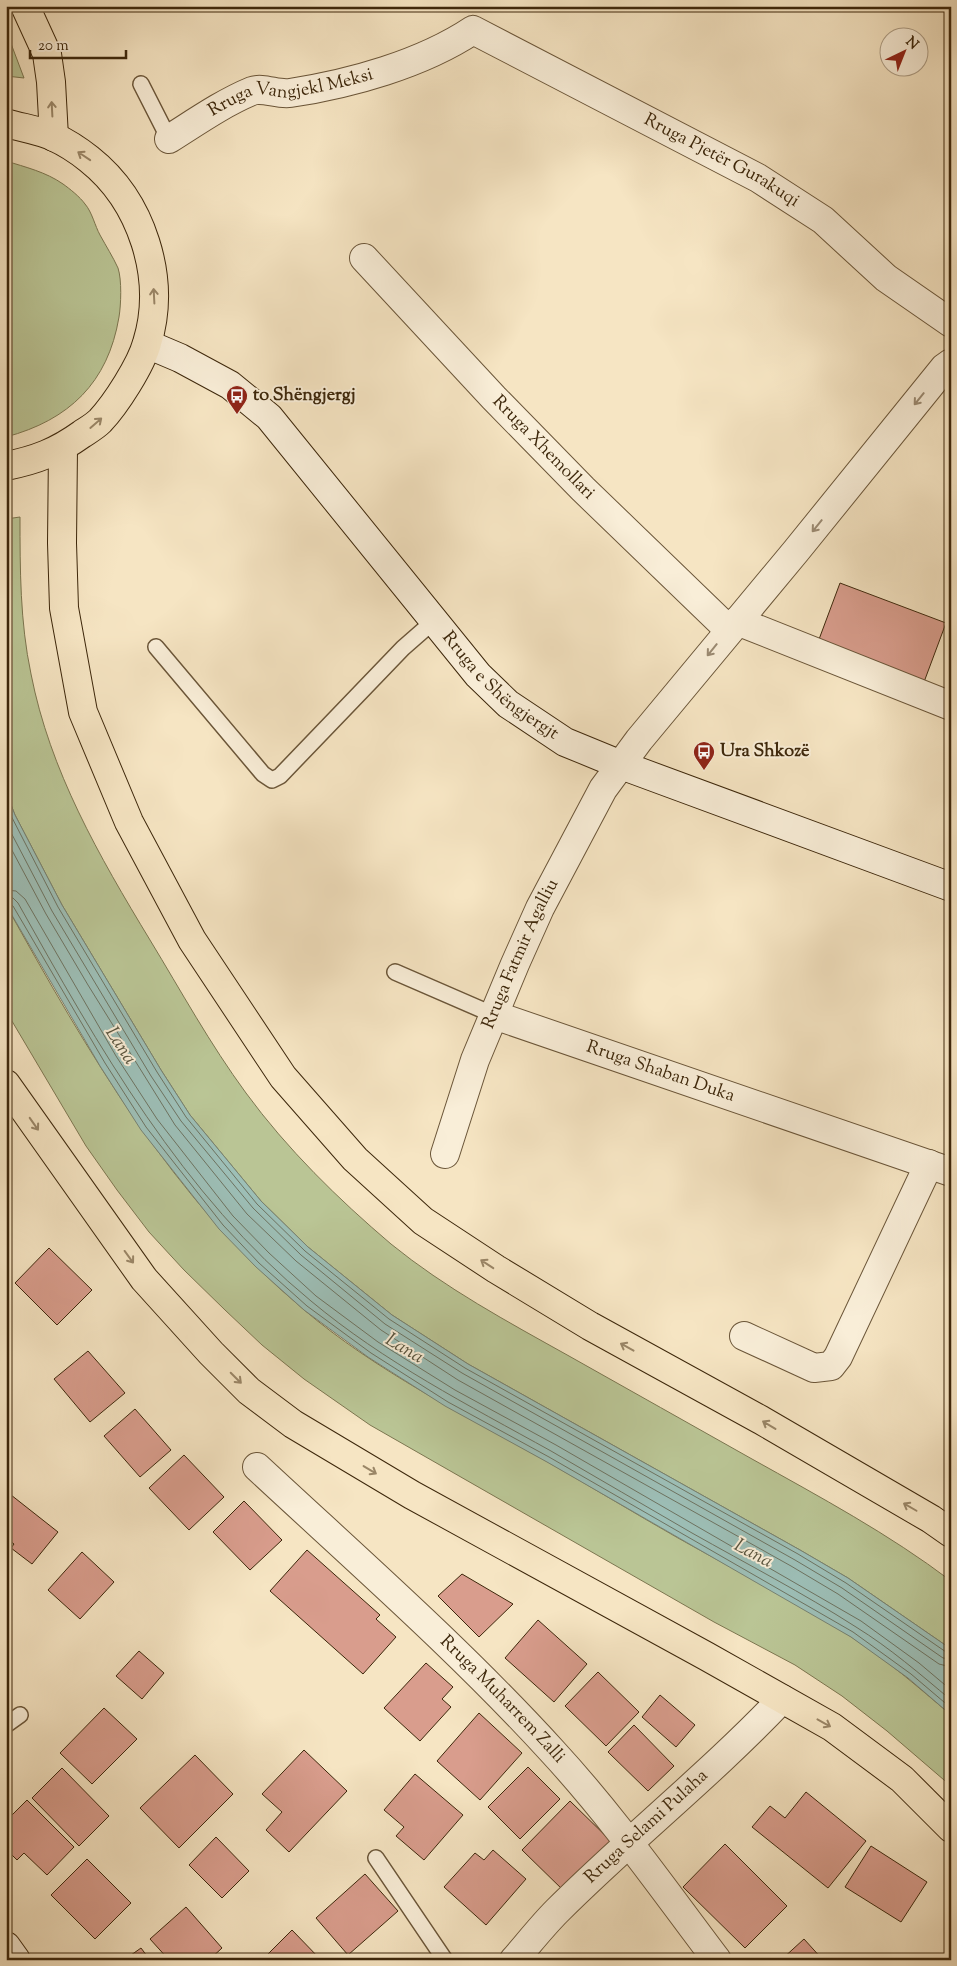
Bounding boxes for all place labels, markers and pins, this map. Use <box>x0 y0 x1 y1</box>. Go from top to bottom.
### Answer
place label: to Shëngjergj <box>253 383 356 409</box>
bus stop icon: to Shëngjergj <box>225 384 249 415</box>
place label: Ura Shkozë <box>720 739 810 765</box>
bus stop icon: Ura Shkozë <box>692 740 716 771</box>

